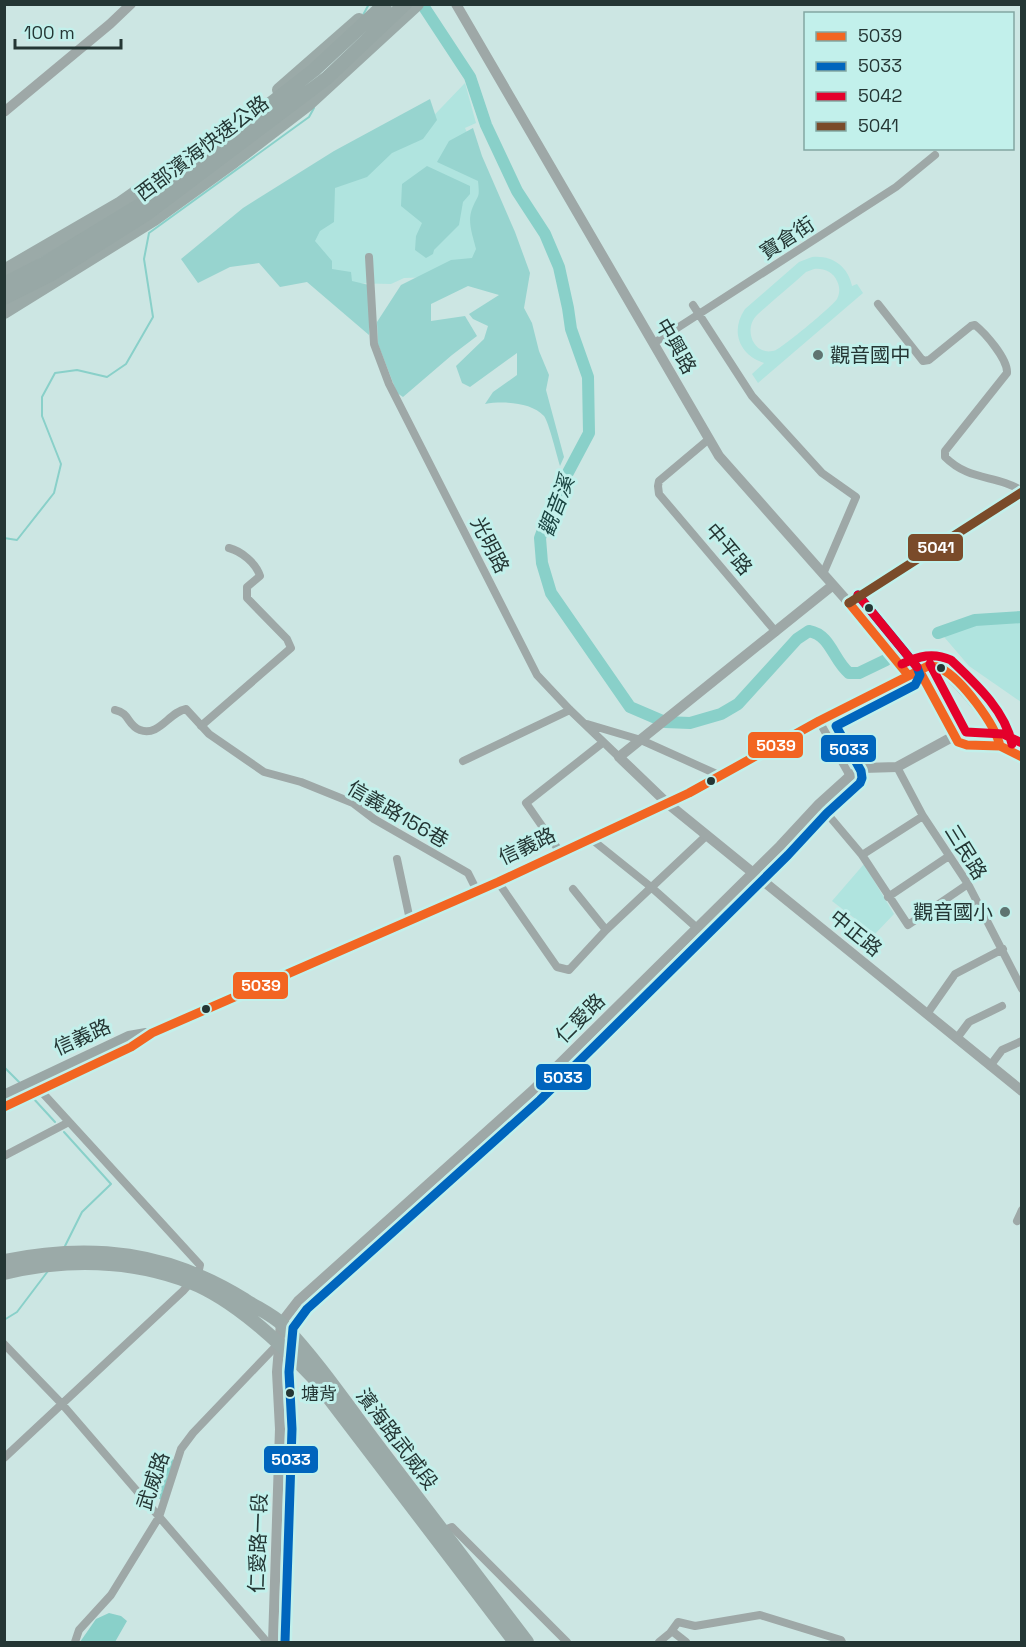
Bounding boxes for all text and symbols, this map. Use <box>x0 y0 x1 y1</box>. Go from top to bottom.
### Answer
scale bar <box>15 12 122 50</box>
legend <box>804 12 1014 150</box>
text: 100 m <box>24 21 75 44</box>
text: 5039 <box>858 24 902 47</box>
text: 5033 <box>858 54 902 77</box>
text: 5042 <box>858 84 902 107</box>
street label: 西部濱海快速公路 <box>130 89 274 207</box>
text: 5041 <box>858 114 899 137</box>
street label: 寶倉街 <box>755 211 819 265</box>
street label: 中興路 <box>650 314 702 378</box>
place label: 觀音國中 <box>830 342 910 368</box>
marker: 觀音國中 <box>811 348 825 362</box>
water label: 觀音溪 <box>532 469 581 540</box>
street label: 光明路 <box>465 512 515 578</box>
street label: 中平路 <box>700 518 758 580</box>
line badge: 5041 <box>907 533 964 562</box>
text: 5041 <box>918 537 954 558</box>
unlabelled marker <box>863 602 875 614</box>
unlabelled marker <box>935 662 947 674</box>
line badge: 5039 <box>747 731 804 759</box>
line badge: 5033 <box>820 734 877 763</box>
text: 5039 <box>756 735 796 756</box>
text: 5033 <box>829 739 869 760</box>
street label: 信義路156巷 <box>343 775 453 853</box>
unlabelled marker <box>705 775 717 787</box>
street label: 三民路 <box>939 820 993 884</box>
street label: 信義路 <box>494 822 560 870</box>
place label: 觀音國小 <box>913 899 993 925</box>
street label: 中正路 <box>825 904 887 962</box>
marker: 觀音國小 <box>998 905 1012 919</box>
line badge: 5039 <box>232 971 289 1000</box>
text: 5039 <box>241 975 281 996</box>
street label: 仁愛路 <box>550 988 610 1048</box>
unlabelled marker <box>200 1003 212 1015</box>
street label: 信義路 <box>49 1013 115 1061</box>
line badge: 5033 <box>535 1063 592 1091</box>
text: 5033 <box>543 1067 583 1088</box>
place label: 塘背 <box>301 1382 337 1405</box>
street label: 濱海路武威段 <box>351 1383 443 1495</box>
marker: 塘背 <box>284 1387 296 1399</box>
line badge: 5033 <box>263 1445 319 1474</box>
street label: 武威路 <box>131 1448 175 1514</box>
text: 5033 <box>271 1449 311 1470</box>
street label: 仁愛路一段 <box>243 1493 273 1593</box>

